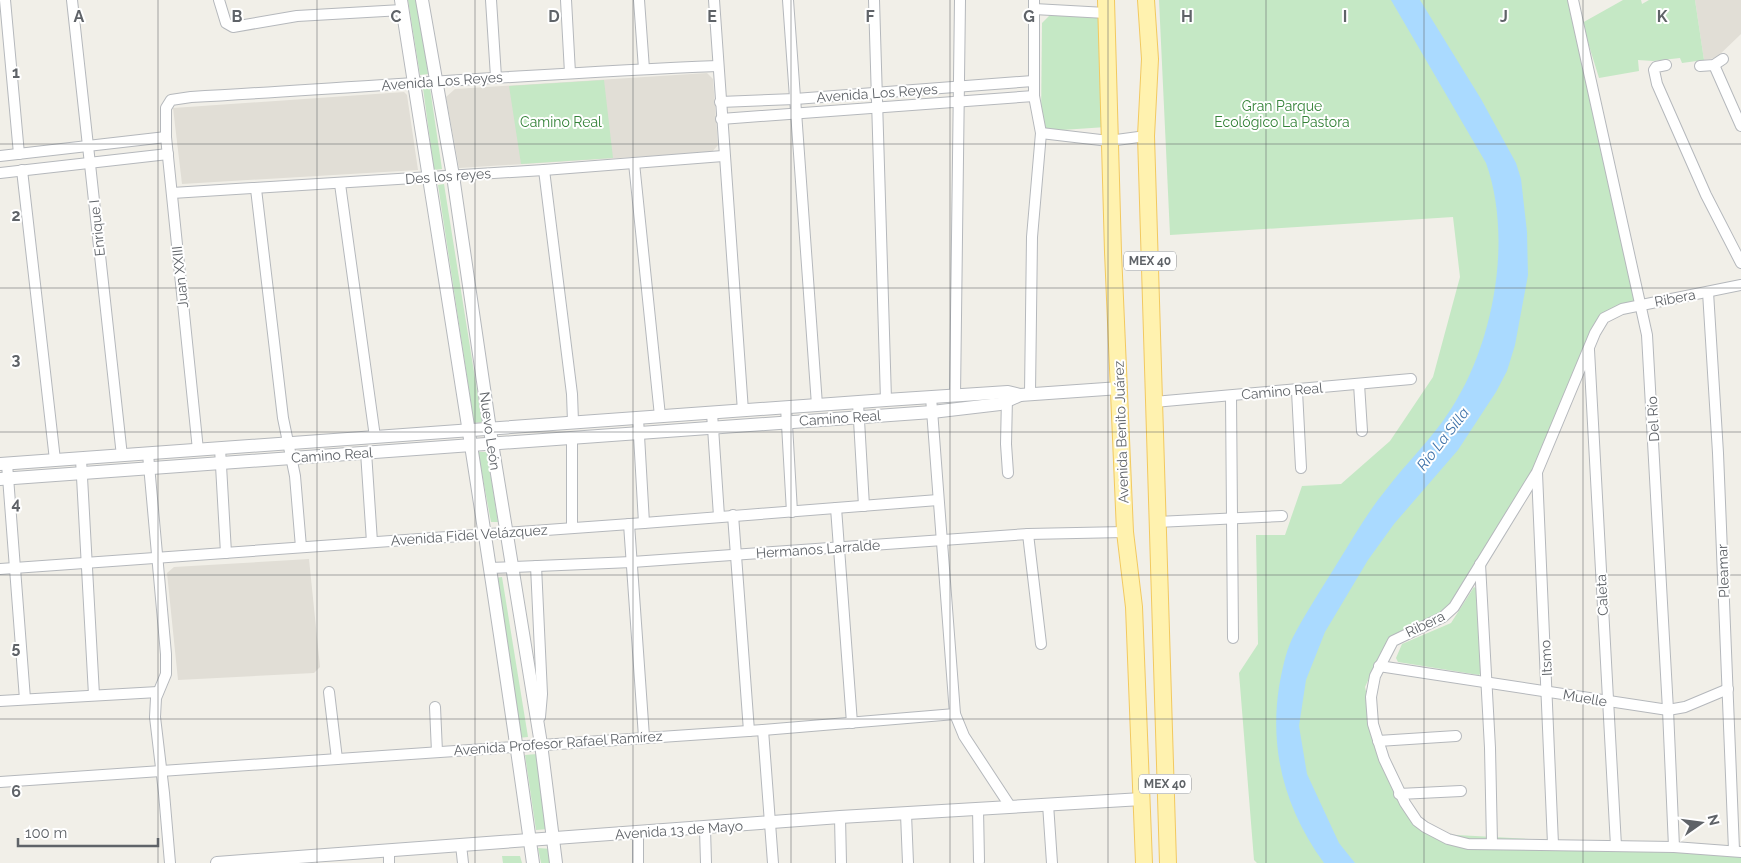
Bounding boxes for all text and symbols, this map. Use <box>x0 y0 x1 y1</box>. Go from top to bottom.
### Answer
text: A <box>74 7 85 26</box>
text: B <box>232 7 243 26</box>
text: C <box>391 7 402 26</box>
text: D <box>548 7 560 26</box>
text: E <box>707 7 717 26</box>
text: F <box>865 7 875 26</box>
text: G <box>1023 7 1035 26</box>
text: H <box>1181 7 1193 26</box>
text: I <box>1343 7 1347 26</box>
text: J <box>1500 7 1508 26</box>
text: K <box>1657 7 1668 26</box>
text: 1 <box>12 63 20 82</box>
street label: Avenida Los Reyes <box>381 69 503 93</box>
street label: Avenida Los Reyes <box>816 81 938 105</box>
park label: Gran Parque Ecológico La Pastora <box>1214 98 1350 130</box>
park label: Camino Real <box>520 114 602 130</box>
street label: Des los reyes <box>405 165 492 187</box>
street label: Enrique I <box>86 199 108 257</box>
text: 2 <box>11 206 21 225</box>
street label: Juan XXIII <box>169 245 191 309</box>
road number: MEX 40 <box>1124 252 1176 270</box>
street label: Ribera <box>1653 286 1697 310</box>
text: 3 <box>12 350 21 369</box>
street label: Avenida Benito Juárez <box>1111 360 1131 504</box>
street label: Camino Real <box>1241 379 1324 403</box>
street label: Nuevo León <box>477 391 503 471</box>
street label: Del Río <box>1644 396 1662 442</box>
water label: Río La Silla <box>1413 404 1473 474</box>
street label: Camino Real <box>799 407 882 429</box>
street label: Camino Real <box>291 444 374 466</box>
text: 4 <box>11 494 21 513</box>
street label: Avenida Fidel Velázquez <box>390 522 548 548</box>
street label: Hermanos Larralde <box>755 537 881 561</box>
street label: Pleamar <box>1714 544 1732 598</box>
street label: Caleta <box>1593 574 1611 616</box>
street label: Ribera <box>1403 608 1447 640</box>
text: 5 <box>12 638 21 657</box>
street label: Itsmo <box>1537 640 1555 676</box>
street label: Muelle <box>1562 686 1608 710</box>
street label: Avenida Profesor Rafael Ramírez <box>453 728 663 758</box>
road number: MEX 40 <box>1139 774 1191 794</box>
text: 6 <box>11 782 21 801</box>
north arrow <box>1676 798 1726 848</box>
text: N <box>1705 813 1723 827</box>
scale bar <box>18 816 158 848</box>
street label: Avenida 13 de Mayo <box>614 818 744 842</box>
text: 100 m <box>25 824 67 842</box>

